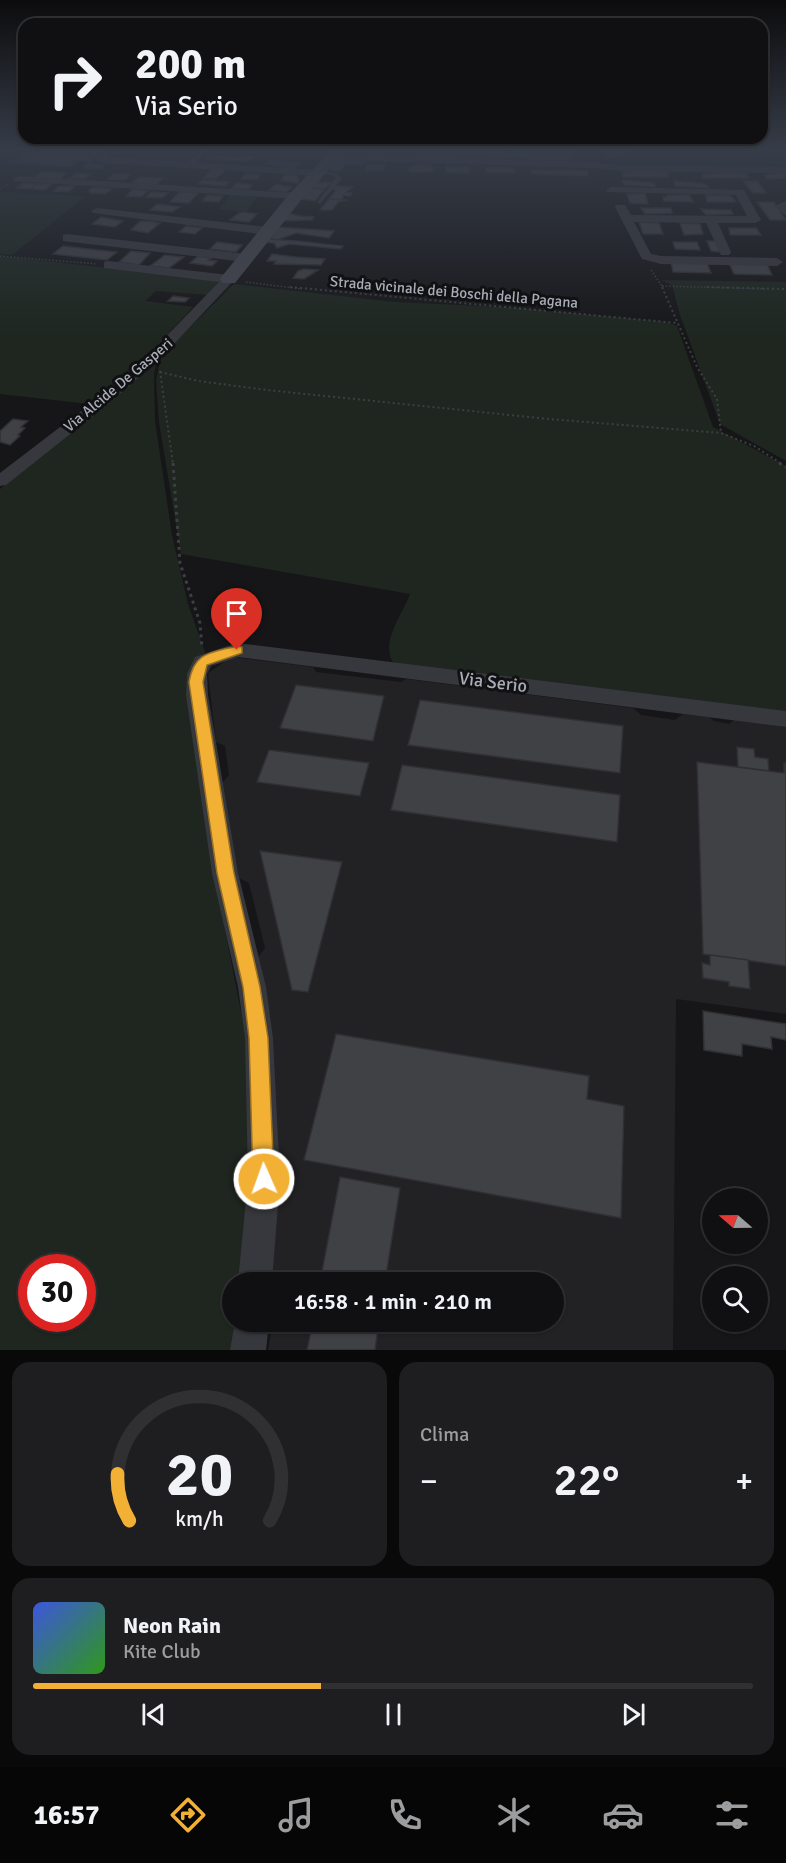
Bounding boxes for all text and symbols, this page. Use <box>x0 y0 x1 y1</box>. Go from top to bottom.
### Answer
text: 200 m <box>135 39 246 90</box>
icon: right <box>36 42 114 120</box>
text: Via Serio <box>135 90 238 123</box>
street label: Strada vicinale dei Boschi della Pagana <box>329 272 579 312</box>
street label: Via Alcide De Gasperi <box>60 334 176 436</box>
pin <box>211 588 262 650</box>
icon: arrive <box>220 597 253 630</box>
street label: Via Serio <box>458 667 528 697</box>
position arrow <box>232 1147 296 1211</box>
north arrow <box>702 1188 768 1254</box>
map controls <box>702 1188 768 1332</box>
speed limit sign: 30 <box>18 1254 96 1332</box>
button: search <box>702 1266 768 1332</box>
text: 16:58 · 1 min · 210 m <box>294 1288 492 1315</box>
text: Clima <box>420 1422 469 1447</box>
text: 20 <box>166 1436 233 1513</box>
text: 22° <box>554 1453 619 1508</box>
text: − <box>420 1461 438 1502</box>
text: + <box>735 1461 753 1502</box>
text: km/h <box>175 1506 224 1532</box>
text: Neon Rain <box>123 1612 221 1639</box>
text: Kite Club <box>123 1639 201 1664</box>
icon: previous <box>137 1698 170 1731</box>
icon: pause <box>377 1698 410 1731</box>
icon: next <box>617 1698 650 1731</box>
icon: directions <box>167 1794 209 1836</box>
icon: music <box>275 1794 317 1836</box>
icon: phone <box>384 1794 426 1836</box>
icon: climate <box>493 1794 535 1836</box>
icon: car <box>602 1794 644 1836</box>
icon: filters <box>711 1794 753 1836</box>
text: 16:57 <box>33 1799 100 1832</box>

